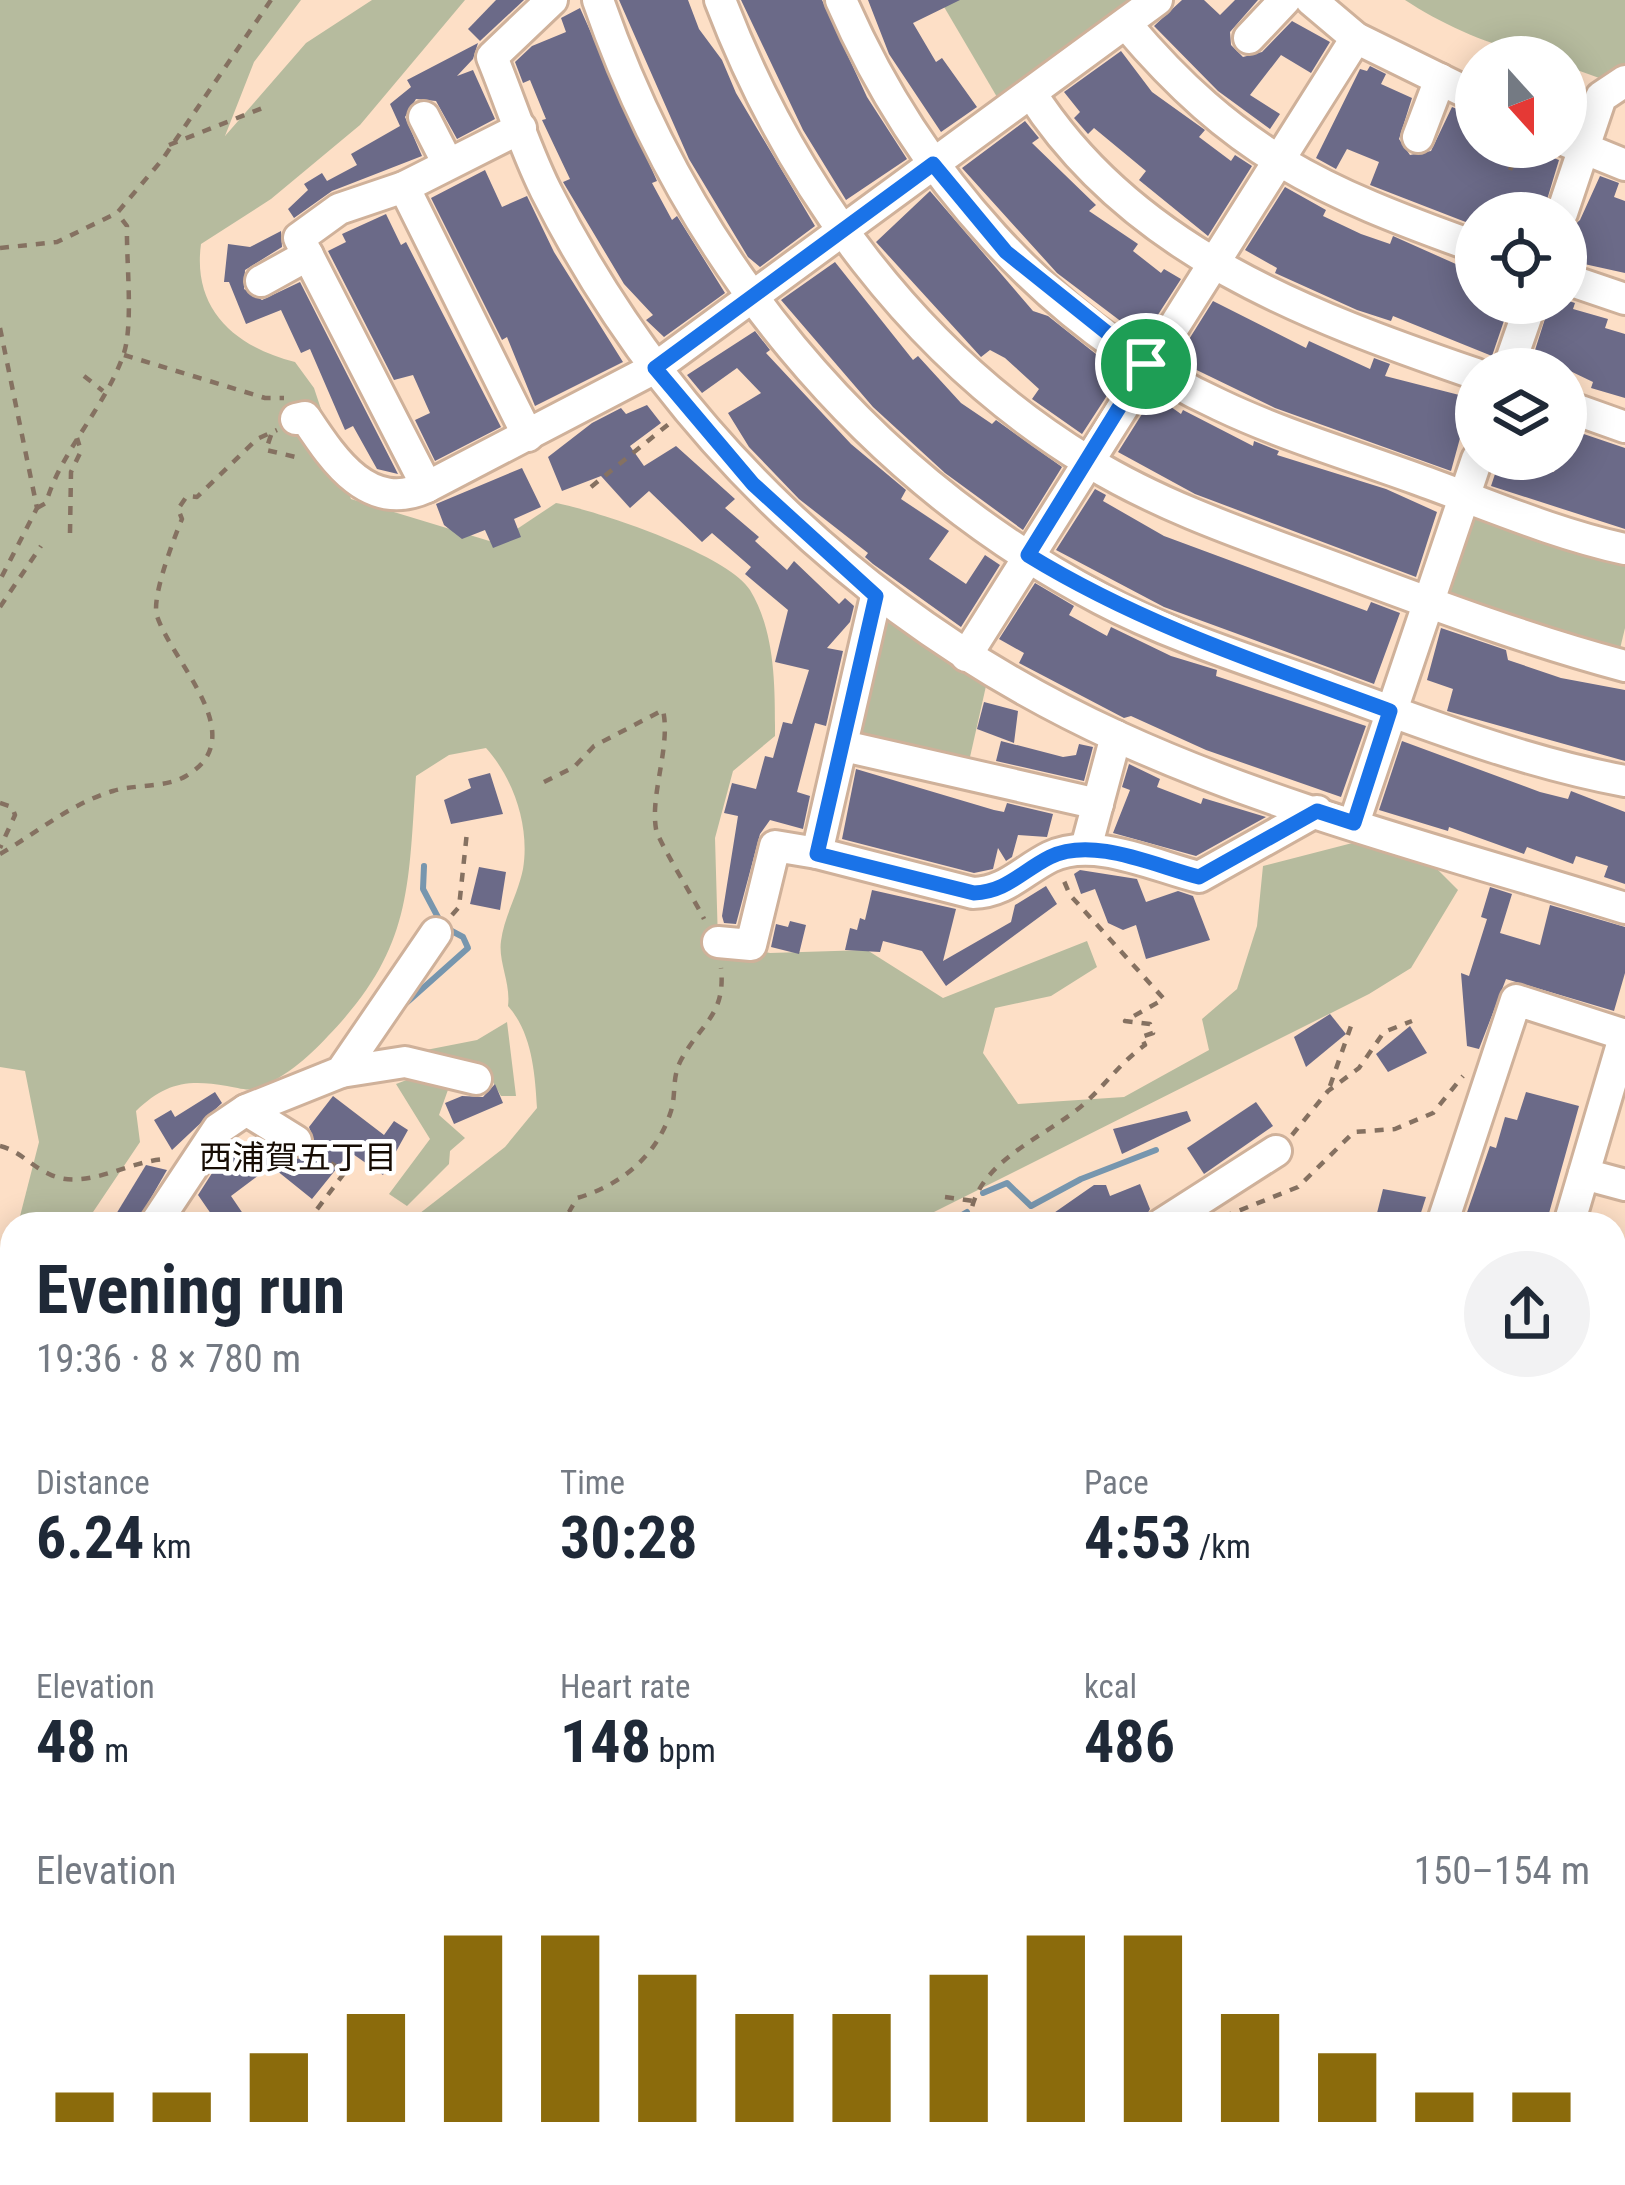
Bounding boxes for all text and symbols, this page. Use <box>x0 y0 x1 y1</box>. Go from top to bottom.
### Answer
north arrow <box>1455 36 1587 168</box>
map controls <box>1455 36 1587 480</box>
button: locate <box>1455 192 1587 324</box>
pin <box>1095 313 1197 415</box>
icon: arrive <box>1113 331 1179 397</box>
button: layers <box>1455 348 1587 480</box>
district label: 西浦賀五丁目 <box>199 1138 397 1177</box>
button: share <box>1464 1251 1590 1377</box>
text: Evening run <box>36 1252 345 1329</box>
text: 19:36 · 8 × 780 m <box>36 1336 301 1382</box>
text: Distance <box>36 1463 150 1502</box>
text: Time <box>560 1463 625 1502</box>
text: Pace <box>1084 1463 1149 1502</box>
text: 6.24 <box>36 1502 144 1573</box>
text: 30:28 <box>560 1502 698 1573</box>
text: 4:53 <box>1084 1502 1191 1573</box>
text: km <box>144 1527 192 1566</box>
text: /km <box>1191 1527 1251 1566</box>
text: Elevation <box>36 1667 155 1706</box>
text: Heart rate <box>560 1667 690 1706</box>
text: kcal <box>1084 1667 1137 1706</box>
text: 48 <box>36 1706 97 1777</box>
text: 148 <box>560 1706 651 1777</box>
text: 486 <box>1084 1706 1175 1777</box>
text: m <box>97 1731 129 1770</box>
text: bpm <box>651 1731 716 1770</box>
text: Elevation <box>36 1848 176 1894</box>
text: 150–154 m <box>1414 1848 1590 1894</box>

